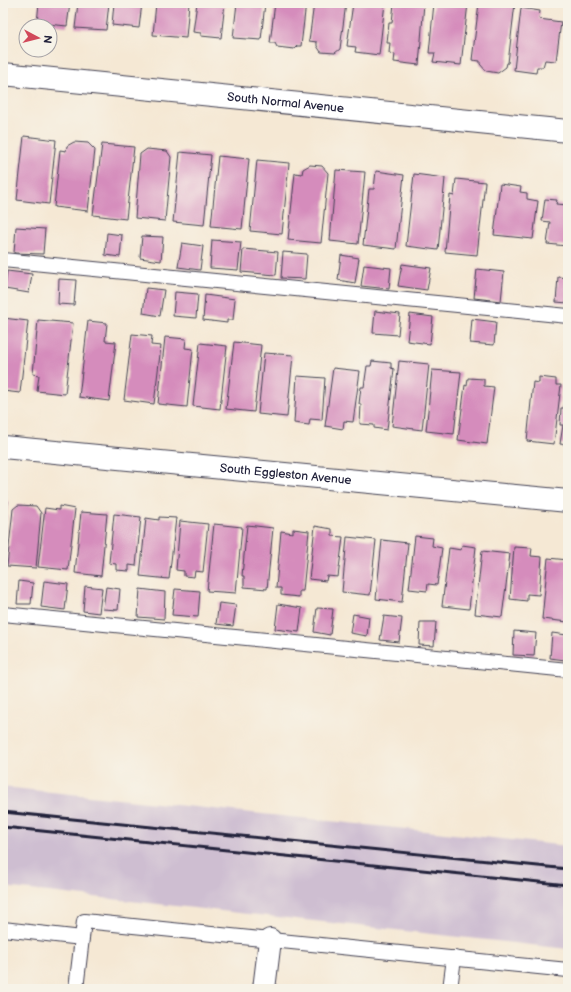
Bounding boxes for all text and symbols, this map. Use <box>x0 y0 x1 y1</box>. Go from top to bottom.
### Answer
north arrow <box>18 18 58 58</box>
text: N <box>40 34 54 44</box>
street label: South Normal Avenue <box>226 89 345 116</box>
street label: South Eggleston Avenue <box>219 460 352 488</box>

